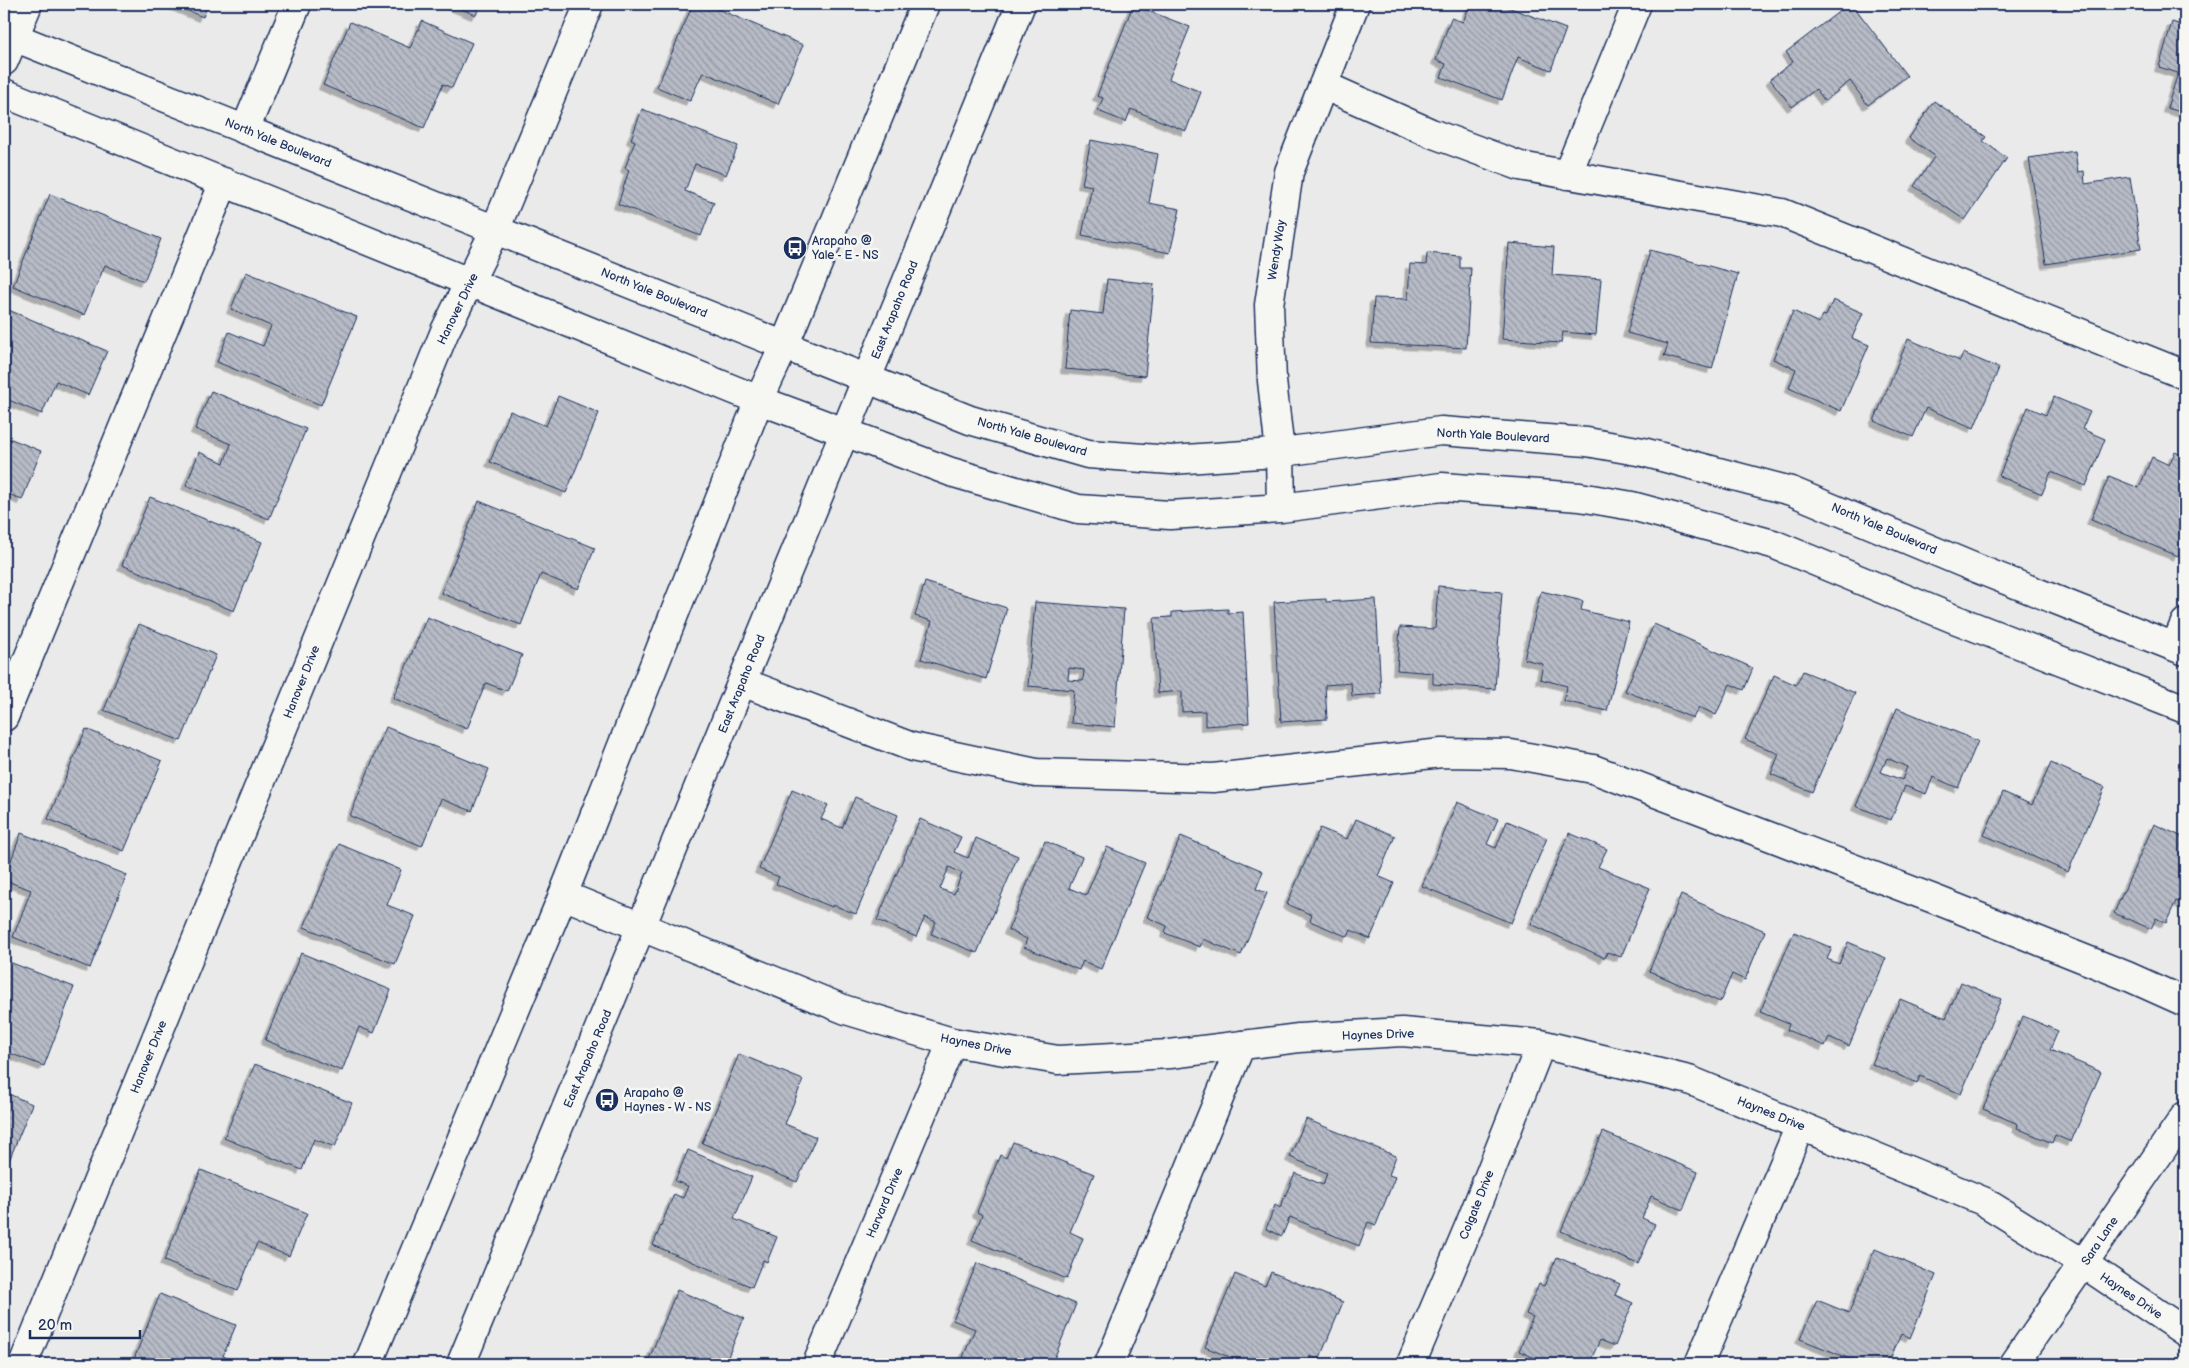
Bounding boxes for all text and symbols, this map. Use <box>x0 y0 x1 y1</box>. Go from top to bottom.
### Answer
street label: North Yale Boulevard <box>223 115 334 171</box>
street label: Wendy Way <box>1265 218 1289 281</box>
place label: Arapaho @ Yale - E - NS <box>811 234 879 263</box>
bus stop icon: Arapaho @ Yale - E - NS <box>782 235 808 261</box>
street label: East Arapaho Road <box>868 258 922 362</box>
street label: North Yale Boulevard <box>599 265 710 321</box>
street label: Hanover Drive <box>434 271 482 347</box>
street label: North Yale Boulevard <box>975 414 1089 460</box>
street label: North Yale Boulevard <box>1436 426 1550 446</box>
street label: North Yale Boulevard <box>1829 500 1939 558</box>
street label: East Arapaho Road <box>715 632 769 736</box>
street label: Hanover Drive <box>281 643 323 721</box>
street label: East Arapaho Road <box>561 1008 616 1110</box>
street label: Hanover Drive <box>128 1018 170 1096</box>
street label: Haynes Drive <box>1342 1026 1414 1044</box>
street label: Haynes Drive <box>939 1031 1013 1059</box>
place label: Arapaho @ Haynes - W - NS <box>624 1086 711 1115</box>
bus stop icon: Arapaho @ Haynes - W - NS <box>594 1087 620 1113</box>
street label: Haynes Drive <box>1735 1094 1807 1134</box>
street label: Harvard Drive <box>863 1166 907 1240</box>
street label: Colgate Drive <box>1456 1168 1498 1242</box>
street label: Sara Lane <box>2078 1214 2122 1268</box>
street label: Haynes Drive <box>2097 1270 2165 1322</box>
scale bar <box>30 1308 140 1340</box>
text: 20 m <box>38 1316 72 1335</box>

